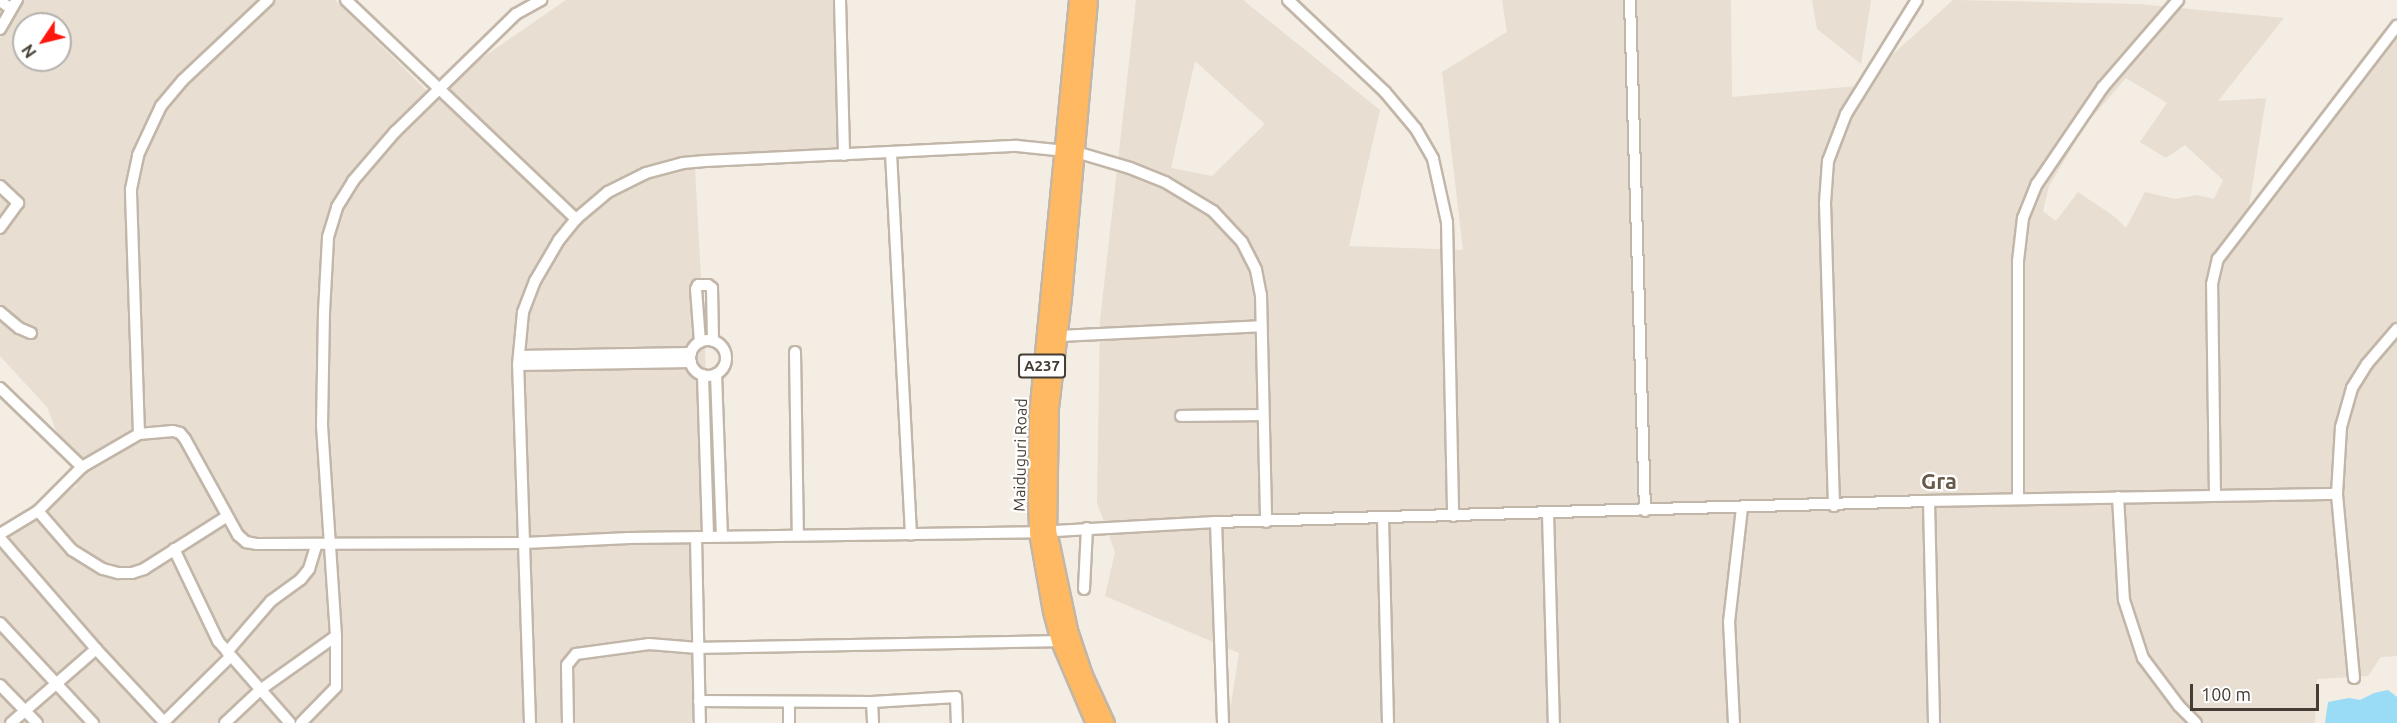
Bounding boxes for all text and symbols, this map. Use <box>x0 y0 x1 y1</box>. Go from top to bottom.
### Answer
north arrow <box>12 12 72 72</box>
text: N <box>18 41 40 61</box>
road number: A237 <box>1018 354 1066 378</box>
street label: Maiduguri Road <box>1009 398 1031 512</box>
district label: Gra <box>1921 468 1957 494</box>
scale bar <box>2193 672 2322 710</box>
text: 100 m <box>2201 684 2251 704</box>

